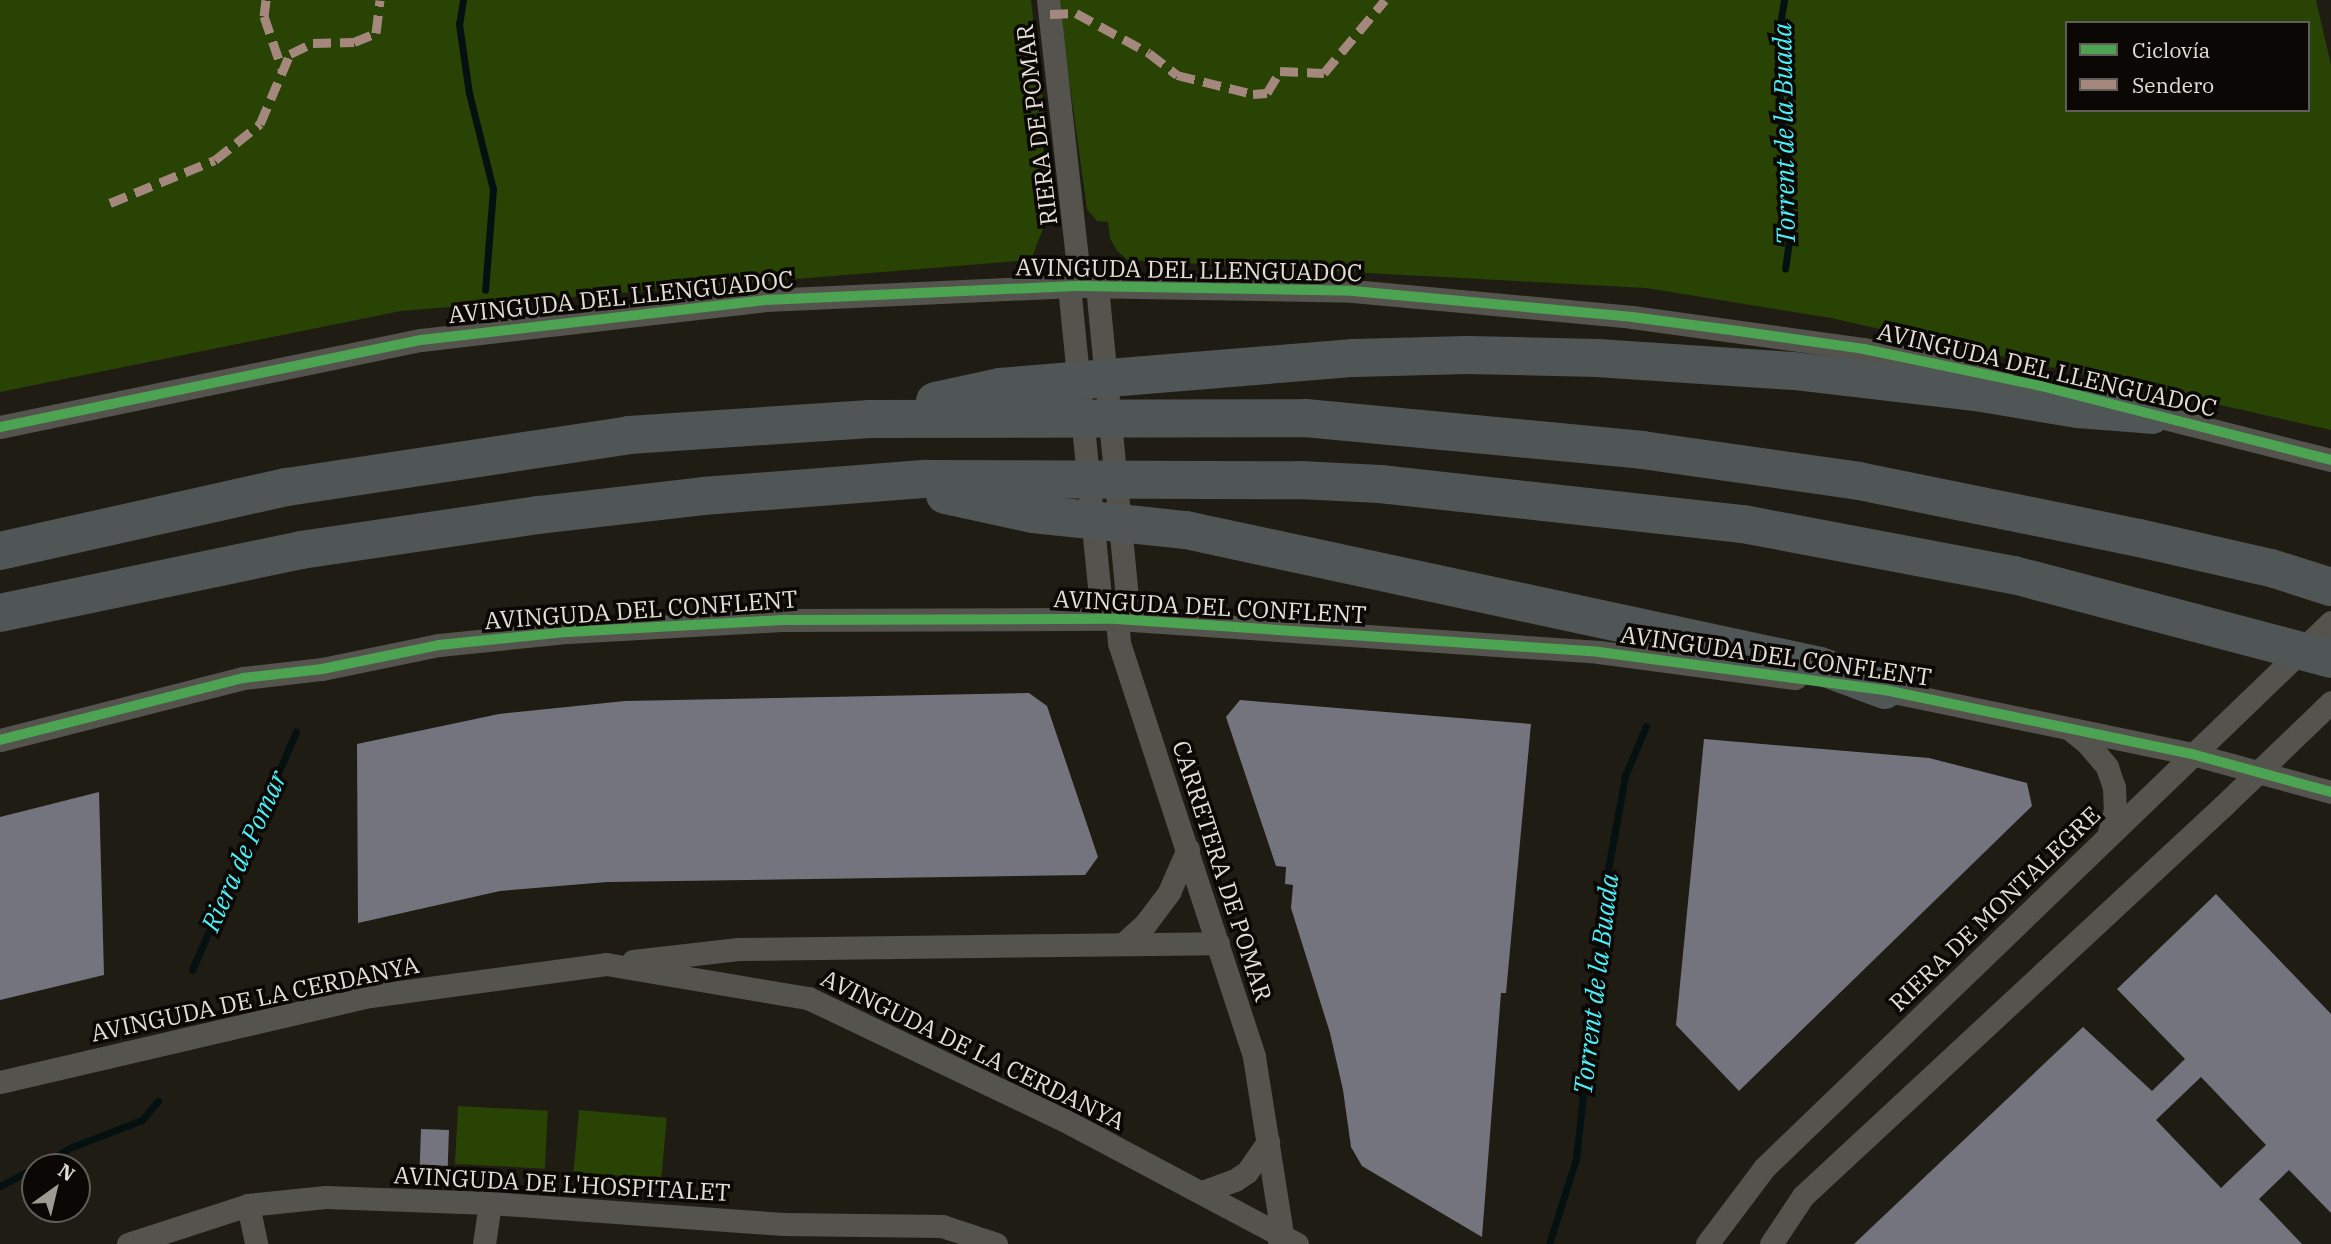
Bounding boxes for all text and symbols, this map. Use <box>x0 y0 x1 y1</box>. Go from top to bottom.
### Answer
legend <box>2065 21 2310 112</box>
street label: RIERA DE POMAR <box>1010 23 1064 227</box>
water label: Torrent de la Buada <box>1766 23 1802 245</box>
text: Ciclovía <box>2132 36 2210 64</box>
text: Sendero <box>2132 71 2214 99</box>
street label: AVINGUDA DEL LLENGUADOC <box>1015 253 1363 287</box>
street label: AVINGUDA DEL LLENGUADOC <box>447 265 795 329</box>
street label: AVINGUDA DEL LLENGUADOC <box>1875 317 2219 423</box>
street label: AVINGUDA DEL CONFLENT <box>1053 584 1367 630</box>
street label: AVINGUDA DEL CONFLENT <box>484 585 798 635</box>
street label: AVINGUDA DEL CONFLENT <box>1619 620 1933 692</box>
street label: CARRETERA DE POMAR <box>1166 737 1278 1005</box>
water label: Riera de Pomar <box>195 766 293 936</box>
street label: RIERA DE MONTALEGRE <box>1884 801 2106 1017</box>
water label: Torrent de la Buada <box>1567 872 1625 1096</box>
street label: AVINGUDA DE LA CERDANYA <box>88 950 422 1048</box>
street label: AVINGUDA DE LA CERDANYA <box>816 964 1130 1136</box>
north arrow <box>21 1153 91 1223</box>
text: N <box>54 1158 80 1186</box>
street label: AVINGUDA DE L'HOSPITALET <box>393 1161 731 1207</box>

